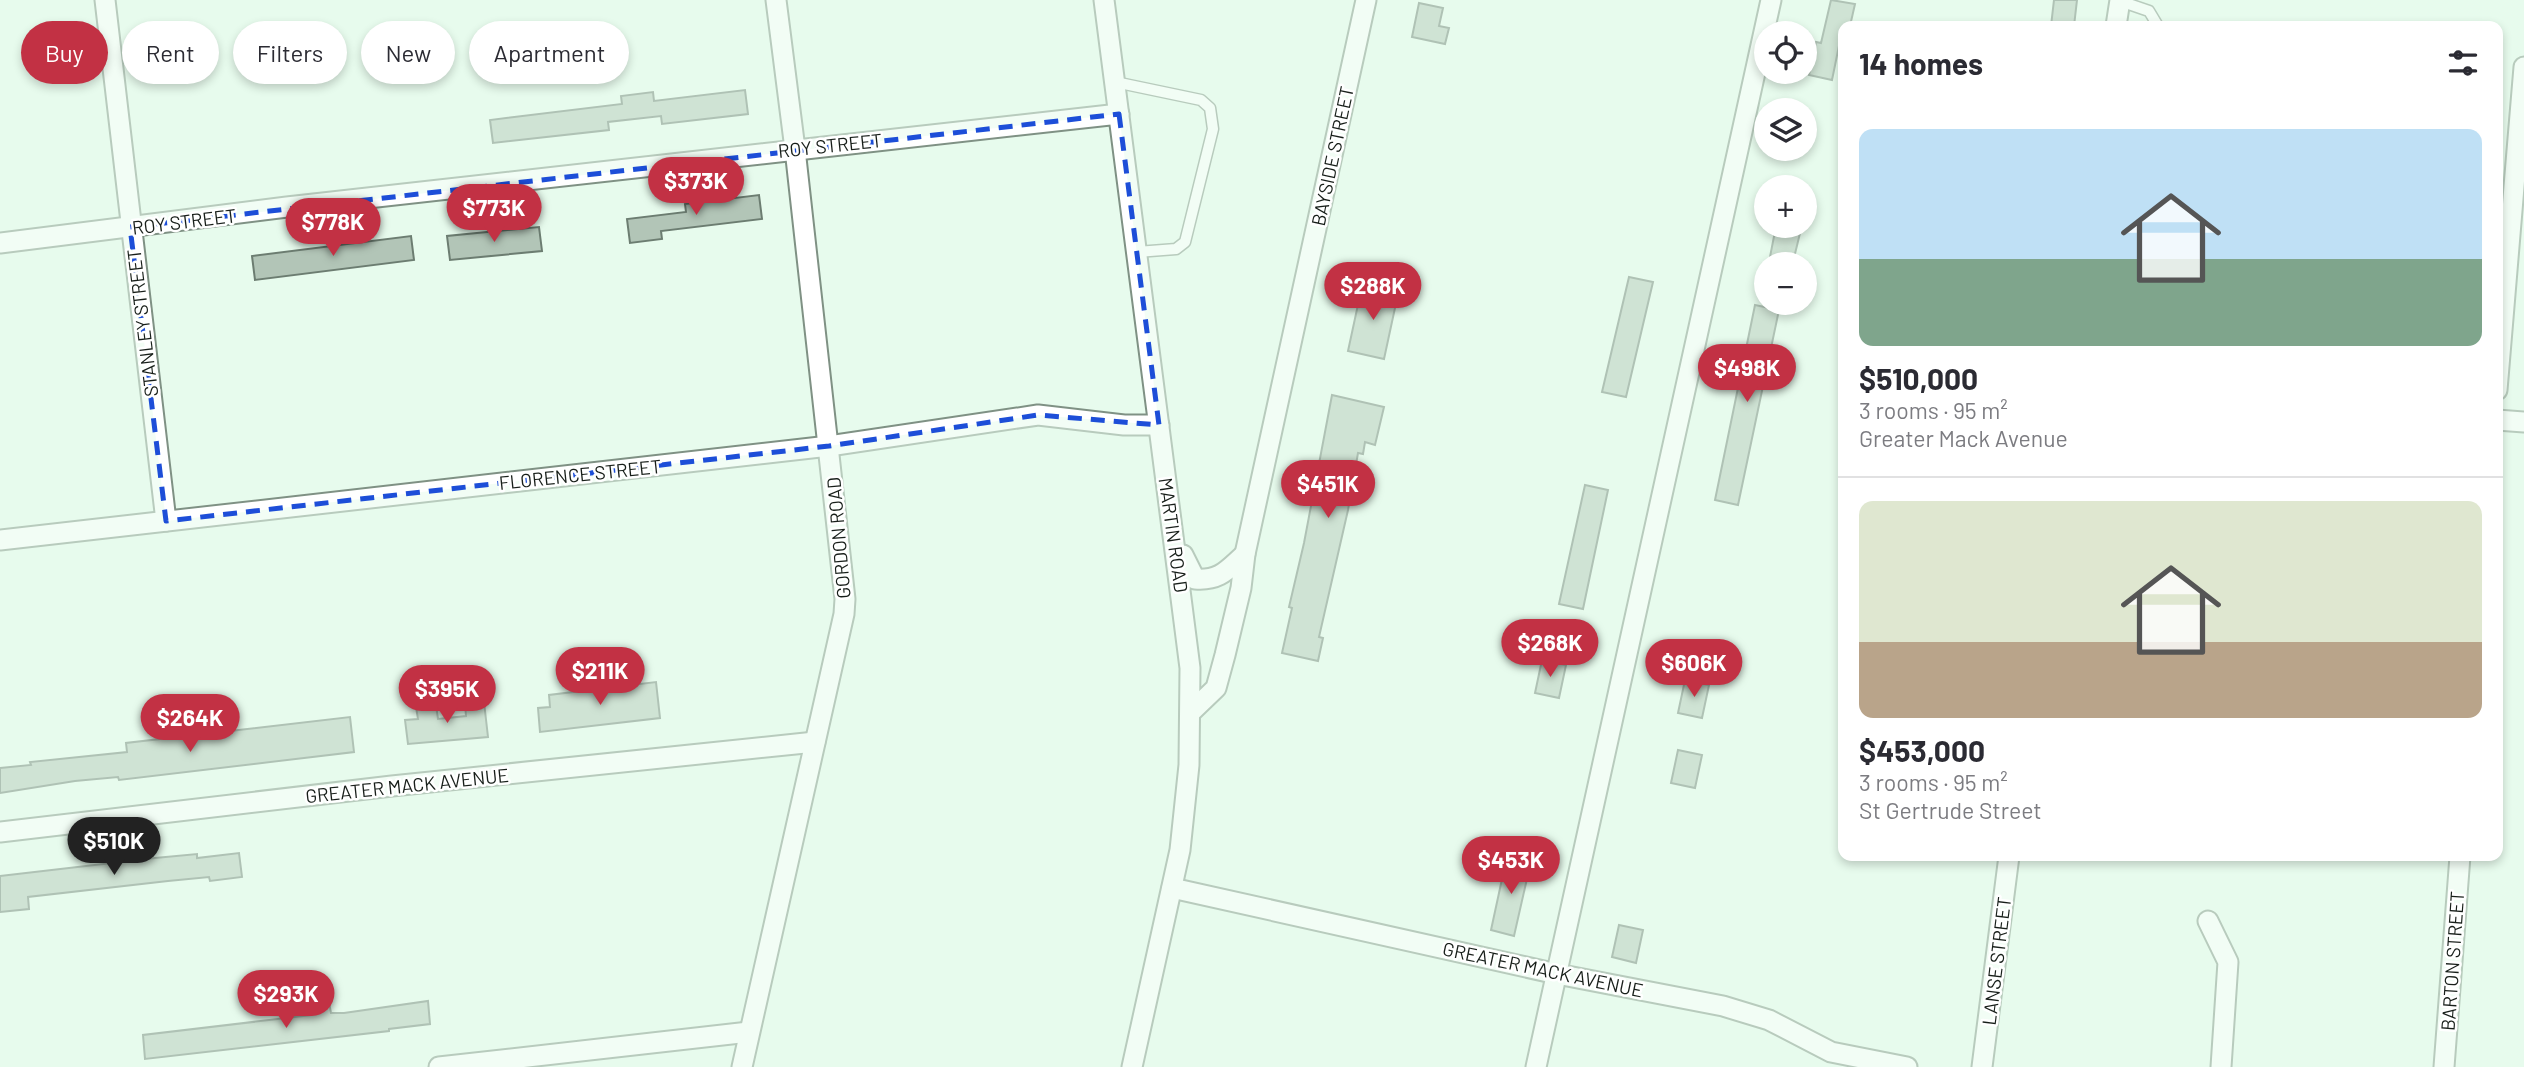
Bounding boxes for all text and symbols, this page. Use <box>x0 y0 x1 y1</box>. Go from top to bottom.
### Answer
chip: Buy <box>21 21 108 84</box>
chip: Rent <box>122 21 219 84</box>
chip: Filters <box>233 21 347 84</box>
chip: New <box>361 21 455 84</box>
chip: Apartment <box>469 21 629 84</box>
map controls <box>1754 21 1817 315</box>
button: locate <box>1754 21 1817 84</box>
icon: filters <box>2444 44 2482 82</box>
text: 14 homes <box>1859 45 1983 81</box>
street label: BAYSIDE STREET <box>1306 84 1358 228</box>
button: layers <box>1754 98 1817 161</box>
street label: ROY STREET <box>777 128 883 162</box>
pin: $373K <box>647 158 745 217</box>
text: $373K <box>664 166 728 194</box>
button: + <box>1754 175 1817 238</box>
icon: home <box>2108 175 2234 301</box>
pin: $773K <box>445 184 543 244</box>
text: $773K <box>463 193 525 221</box>
pin: $778K <box>284 198 382 258</box>
street label: ROY STREET <box>131 203 237 239</box>
text: $778K <box>302 207 364 235</box>
street label: STANLEY STREET <box>122 248 162 398</box>
button: − <box>1754 252 1817 315</box>
pin: $288K <box>1324 262 1422 322</box>
text: $288K <box>1340 271 1406 299</box>
pin: $498K <box>1698 344 1796 404</box>
text: $498K <box>1714 353 1780 381</box>
text: $510,000 <box>1859 360 1978 396</box>
text: 3 rooms · 95 m² <box>1859 396 2008 424</box>
text: Greater Mack Avenue <box>1859 424 2068 452</box>
street label: FLORENCE STREET <box>498 454 662 494</box>
pin: $451K <box>1279 461 1377 520</box>
text: $451K <box>1297 469 1359 497</box>
street label: GORDON ROAD <box>821 476 855 600</box>
street label: MARTIN ROAD <box>1155 476 1193 594</box>
icon: home <box>2108 547 2234 673</box>
pin: $268K <box>1501 620 1599 679</box>
text: $268K <box>1517 628 1583 656</box>
pin: $606K <box>1645 640 1743 699</box>
pin: $211K <box>551 648 649 707</box>
text: $606K <box>1661 648 1727 676</box>
text: $211K <box>572 656 628 684</box>
pin: $395K <box>398 666 496 725</box>
text: $395K <box>415 674 479 702</box>
pin: $264K <box>141 694 239 754</box>
text: $264K <box>157 703 223 731</box>
text: $453,000 <box>1859 732 1985 768</box>
street label: GREATER MACK AVENUE <box>304 763 510 807</box>
text: 3 rooms · 95 m² <box>1859 768 2008 796</box>
text: St Gertrude Street <box>1859 796 2042 824</box>
pin: $510K <box>65 818 163 877</box>
text: $510K <box>84 826 144 854</box>
pin: $453K <box>1462 836 1560 896</box>
text: $453K <box>1478 845 1544 873</box>
street label: BARTON STREET <box>2436 890 2468 1032</box>
street label: LANSE STREET <box>1977 895 2015 1027</box>
street label: GREATER MACK AVENUE <box>1441 937 1645 1001</box>
pin: $293K <box>237 970 335 1030</box>
text: $293K <box>253 979 319 1007</box>

